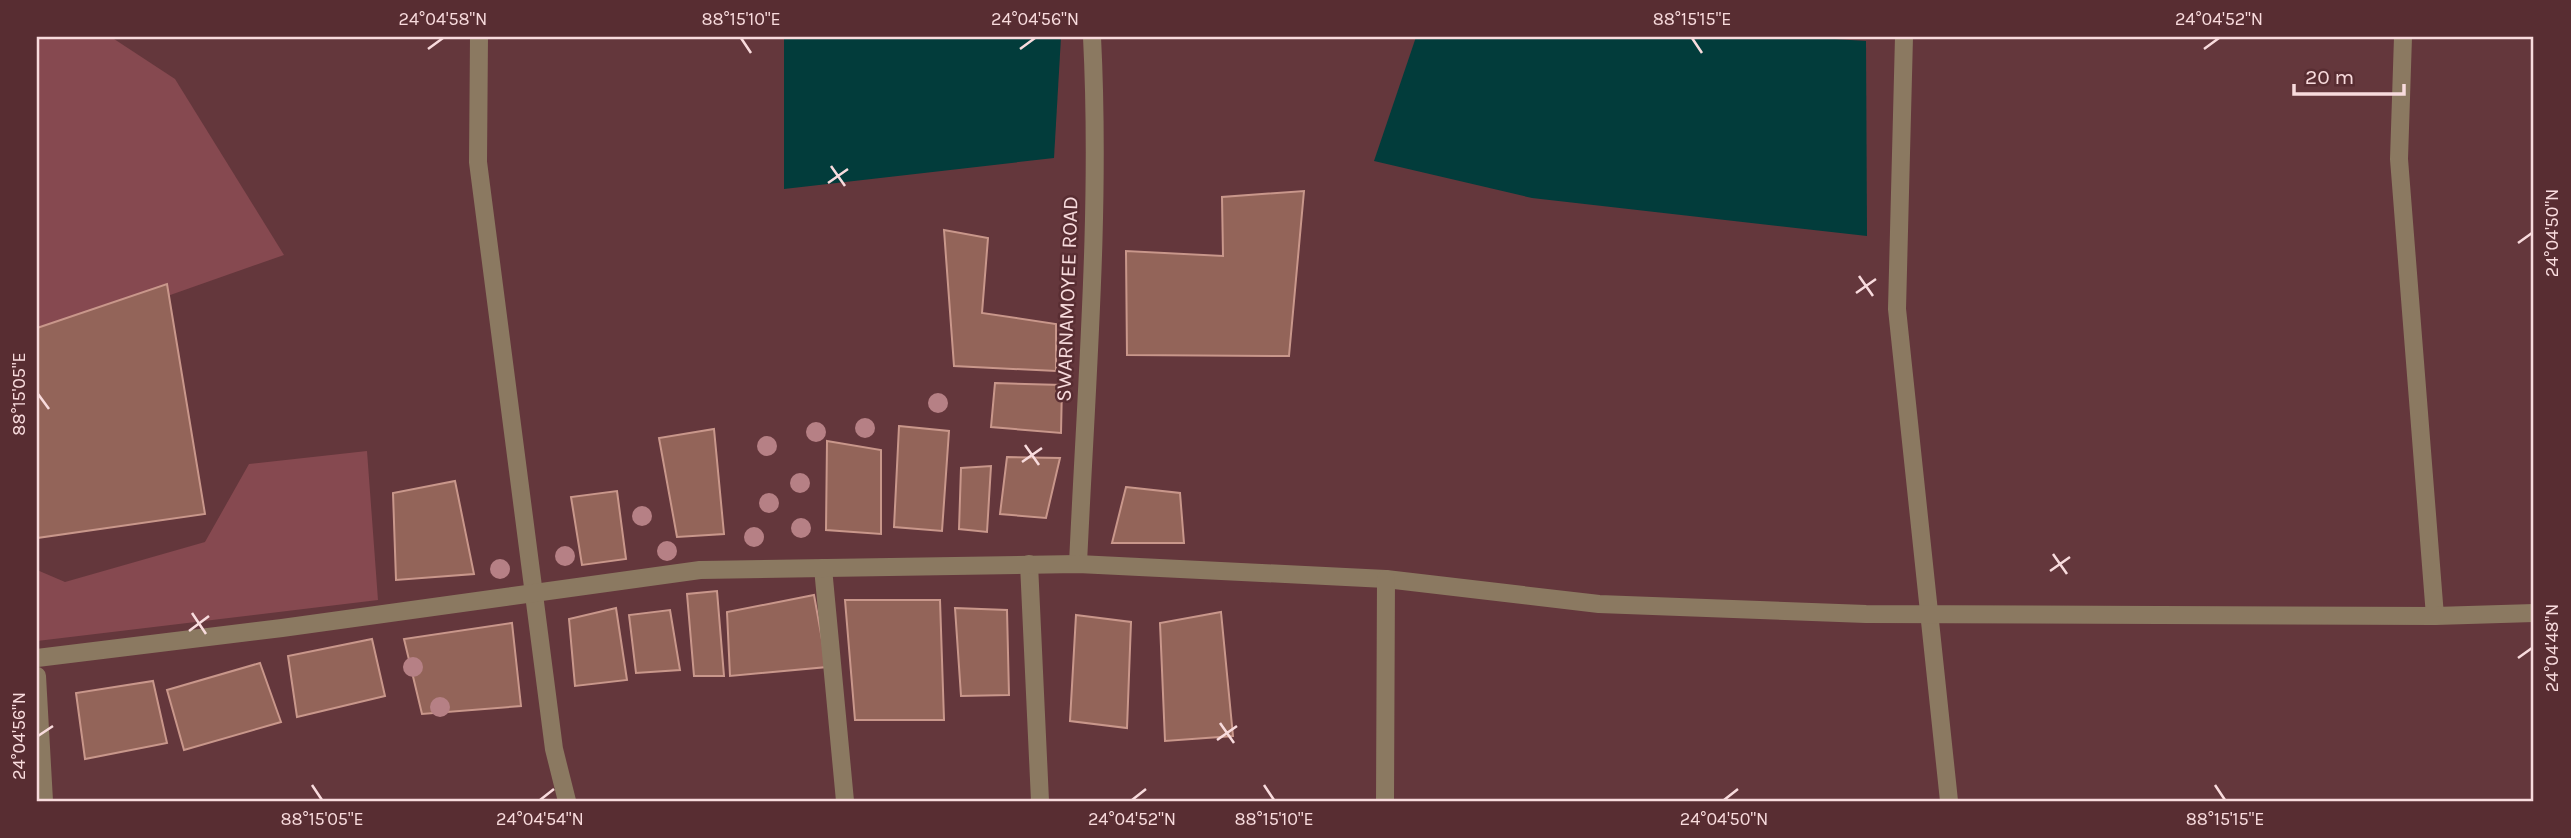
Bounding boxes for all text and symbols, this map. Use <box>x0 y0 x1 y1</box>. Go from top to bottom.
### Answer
text: 24°04'58"N <box>399 8 487 30</box>
text: 88°15'10"E <box>701 8 781 30</box>
text: 24°04'56"N <box>991 8 1079 30</box>
text: 88°15'15"E <box>1653 8 1731 30</box>
text: 24°04'52"N <box>2175 8 2263 30</box>
scale bar <box>2294 52 2405 96</box>
text: 20 m <box>2305 65 2354 89</box>
text: 24°04'50"N <box>2541 189 2563 277</box>
street label: SWARNAMOYEE ROAD <box>1051 196 1083 402</box>
text: 88°15'05"E <box>8 352 30 436</box>
text: 24°04'48"N <box>2541 604 2563 692</box>
text: 24°04'56"N <box>8 692 30 780</box>
text: 88°15'05"E <box>280 808 364 830</box>
text: 24°04'54"N <box>496 808 584 830</box>
text: 24°04'52"N <box>1088 808 1176 830</box>
text: 88°15'10"E <box>1234 808 1314 830</box>
text: 24°04'50"N <box>1680 808 1768 830</box>
text: 88°15'15"E <box>2186 808 2264 830</box>

